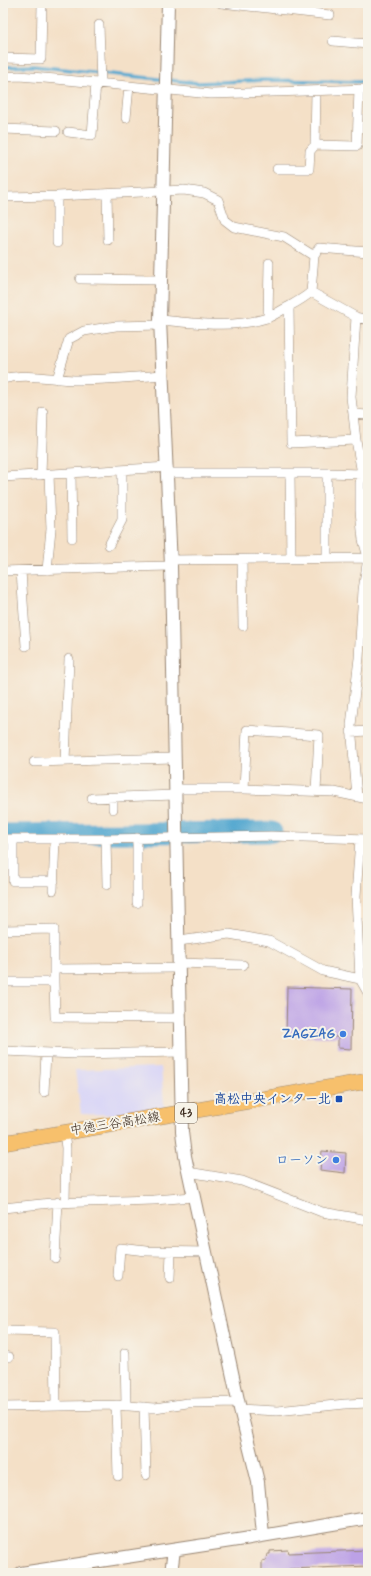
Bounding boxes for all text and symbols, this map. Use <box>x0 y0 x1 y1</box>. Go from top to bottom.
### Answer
place label: ZAGZAG <box>282 1026 335 1043</box>
marker: ZAGZAG <box>338 1029 348 1039</box>
place label: 高松中央インター北 <box>214 1091 331 1108</box>
marker: 高松中央インター北 <box>334 1094 344 1104</box>
road number: 43 <box>175 1103 197 1123</box>
street label: 中徳三谷高松線 <box>69 1108 162 1140</box>
place label: ローソン <box>276 1152 328 1169</box>
marker: ローソン <box>331 1155 341 1165</box>

